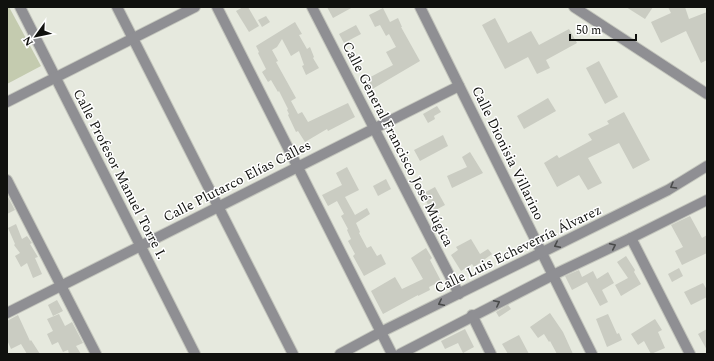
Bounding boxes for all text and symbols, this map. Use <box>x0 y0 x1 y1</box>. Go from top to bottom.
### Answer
north arrow <box>16 16 56 56</box>
scale bar <box>570 16 636 42</box>
text: 50 m <box>576 21 601 40</box>
text: N <box>18 33 38 50</box>
street label: Calle General Francisco José Múgica <box>337 38 459 250</box>
street label: Calle Dionisia Villarino <box>466 82 550 224</box>
street label: Calle Profesor Manuel Torre I. <box>68 85 172 263</box>
street label: Calle Plutarco Elías Calles <box>159 135 315 227</box>
one-way arrow <box>670 182 677 189</box>
street label: Calle Luis Echeverría Álvarez <box>431 199 605 299</box>
one-way arrow <box>554 240 562 248</box>
one-way arrow <box>609 243 617 251</box>
one-way arrow <box>438 298 445 306</box>
one-way arrow <box>492 300 500 308</box>

